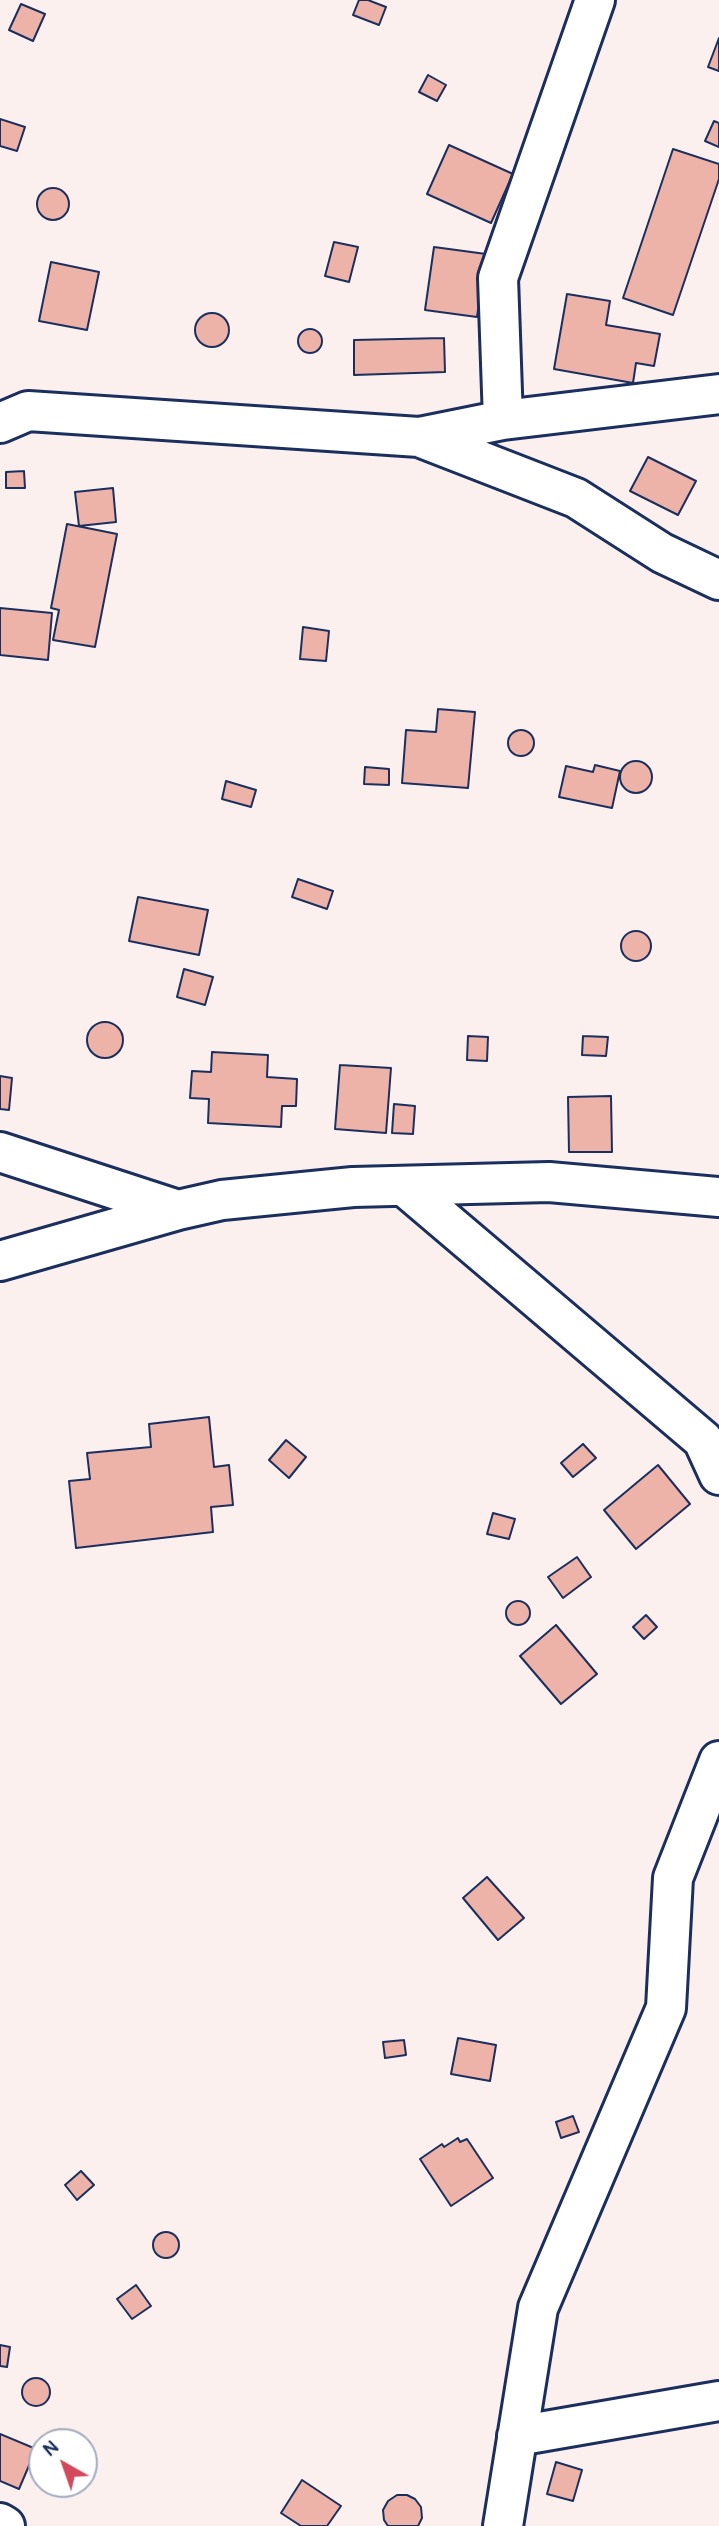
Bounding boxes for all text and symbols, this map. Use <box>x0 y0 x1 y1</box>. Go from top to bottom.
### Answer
north arrow <box>28 2428 98 2498</box>
text: N <box>38 2435 63 2462</box>

